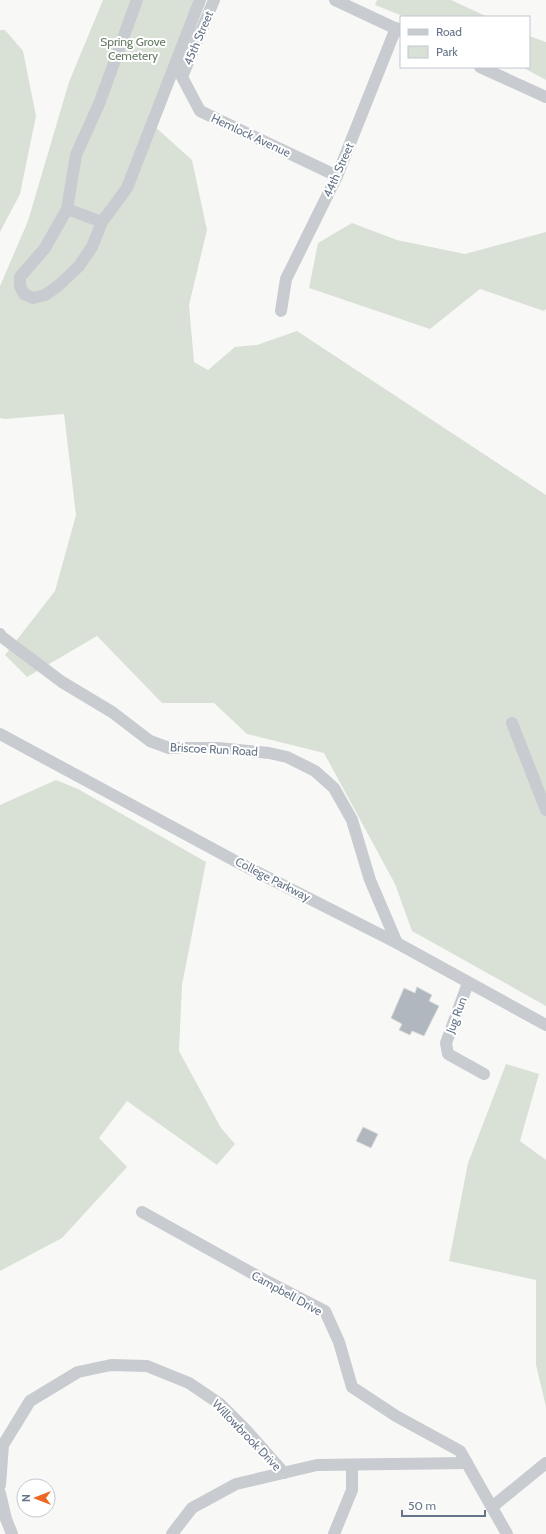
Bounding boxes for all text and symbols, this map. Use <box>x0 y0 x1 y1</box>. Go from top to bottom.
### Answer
street label: 45th Street <box>180 9 216 67</box>
legend <box>400 16 530 68</box>
text: Road <box>436 24 462 39</box>
park label: Spring Grove Cemetery <box>100 34 166 63</box>
text: Park <box>436 44 458 59</box>
street label: Hemlock Avenue <box>209 110 293 160</box>
street label: 44th Street <box>319 140 357 200</box>
street label: Briscoe Run Road <box>170 739 258 759</box>
street label: College Parkway <box>233 854 313 904</box>
street label: Jug Run <box>442 994 470 1036</box>
street label: Campbell Drive <box>249 1267 325 1319</box>
street label: Willowbrook Drive <box>209 1396 285 1474</box>
north arrow <box>16 1478 56 1518</box>
scale bar <box>402 1492 485 1518</box>
text: N <box>19 1494 33 1502</box>
text: 50 m <box>408 1498 436 1513</box>

